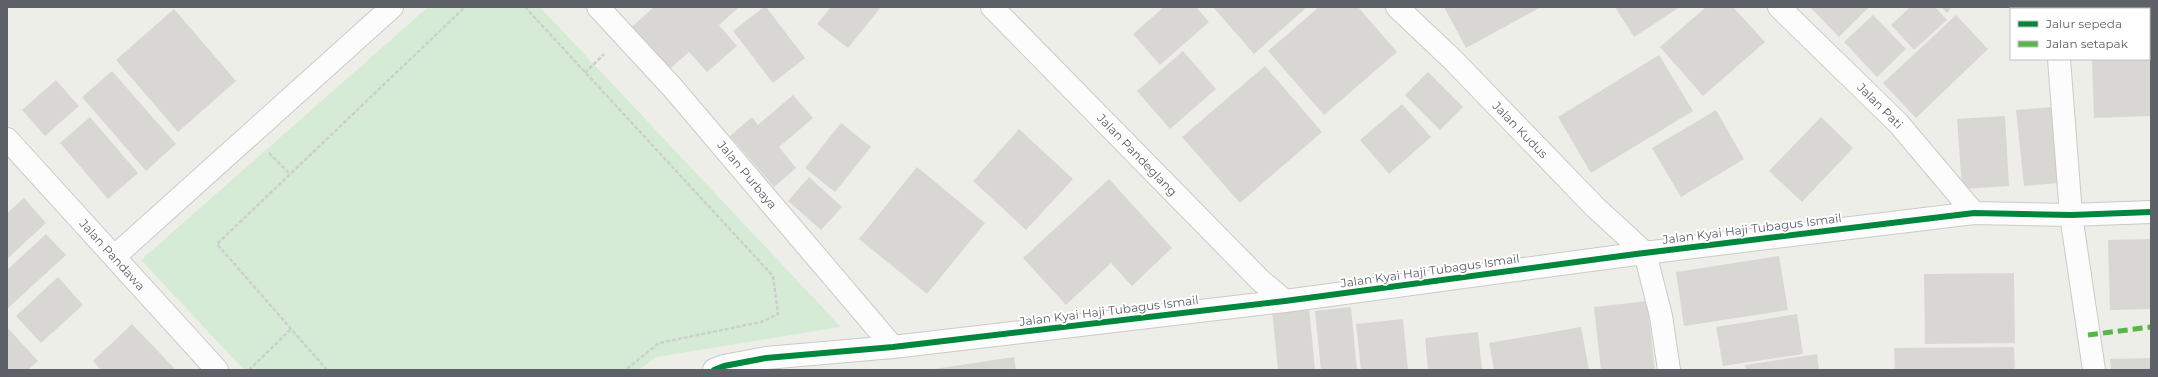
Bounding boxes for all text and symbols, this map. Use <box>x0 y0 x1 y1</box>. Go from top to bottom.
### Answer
legend <box>2010 8 2150 60</box>
text: Jalur sepeda <box>2045 16 2122 31</box>
text: Jalan setapak <box>2045 36 2129 51</box>
street label: Jalan Pati <box>1854 79 1906 132</box>
street label: Jalan Kudus <box>1489 97 1551 161</box>
street label: Jalan Pandeglang <box>1094 110 1180 199</box>
street label: Jalan Purbaya <box>714 137 780 212</box>
street label: Jalan Kyai Haji Tubagus Ismail <box>1661 210 1842 247</box>
street label: Jalan Pandawa <box>76 215 148 293</box>
street label: Jalan Kyai Haji Tubagus Ismail <box>1339 251 1520 291</box>
street label: Jalan Kyai Haji Tubagus Ismail <box>1018 292 1199 329</box>

